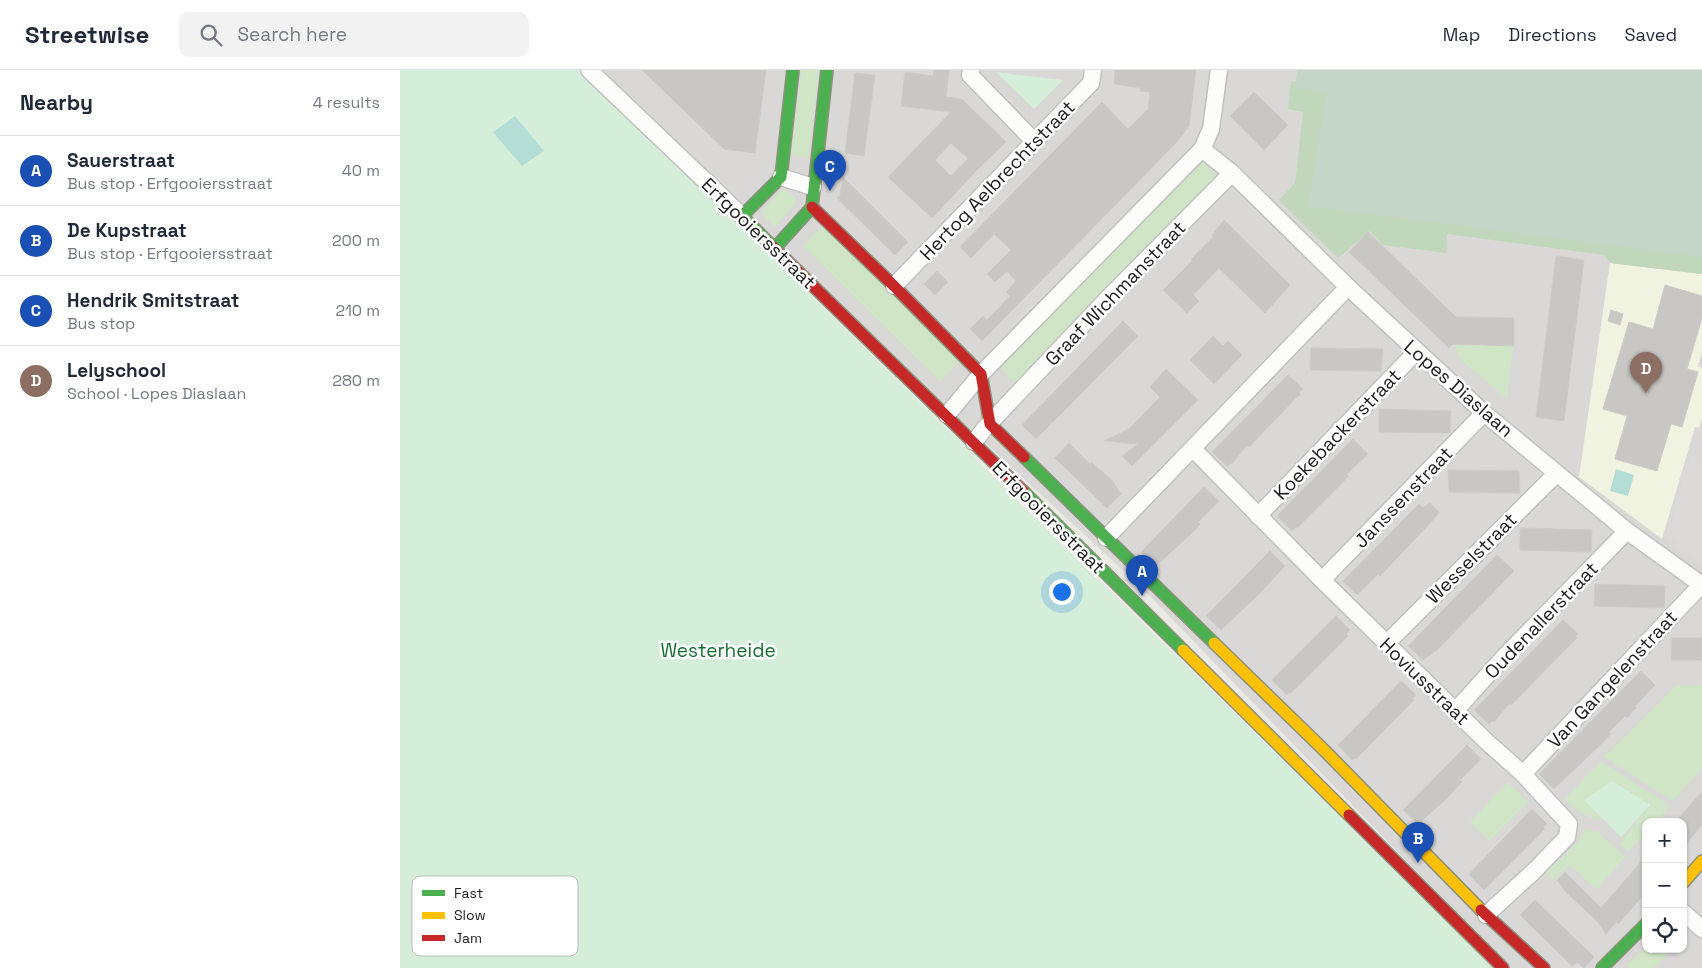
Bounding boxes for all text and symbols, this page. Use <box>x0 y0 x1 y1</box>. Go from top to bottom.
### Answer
search box <box>179 12 529 57</box>
text: Streetwise <box>25 19 149 50</box>
icon: search <box>197 21 225 49</box>
text: Search here <box>237 22 347 47</box>
text: Map <box>1443 23 1480 46</box>
text: Directions <box>1508 23 1597 46</box>
text: Saved <box>1625 23 1677 46</box>
text: Nearby <box>20 89 93 116</box>
text: 4 results <box>313 92 380 113</box>
street label: Hertog Aelbrechtstraat <box>914 95 1080 266</box>
text: Sauerstraat <box>67 148 175 173</box>
pin: C <box>814 150 846 191</box>
text: A <box>31 160 41 181</box>
text: 40 m <box>342 160 380 181</box>
street label: Erfgooiersstraat <box>696 172 821 294</box>
text: Bus stop · Erfgooiersstraat <box>67 173 273 194</box>
street label: Graaf Wichmanstraat <box>1040 215 1191 371</box>
text: De Kupstraat <box>67 218 187 243</box>
text: B <box>31 230 41 251</box>
text: 200 m <box>332 230 380 251</box>
text: Bus stop · Erfgooiersstraat <box>67 243 273 264</box>
text: Hendrik Smitstraat <box>67 288 240 313</box>
text: C <box>31 300 41 321</box>
text: 210 m <box>336 300 380 321</box>
text: Bus stop <box>67 313 135 334</box>
street label: Lopes Diaslaan <box>1399 334 1518 443</box>
pin: D <box>1630 352 1662 393</box>
text: Lelyschool <box>67 358 166 383</box>
street label: Koekebackerstraat <box>1268 364 1406 505</box>
text: D <box>31 370 41 391</box>
text: 280 m <box>332 370 380 391</box>
text: School · Lopes Diaslaan <box>67 383 246 404</box>
street label: Janssenstraat <box>1349 441 1458 553</box>
street label: Erfgooiersstraat <box>987 456 1110 579</box>
street label: Wesselstraat <box>1420 507 1522 609</box>
pin: A <box>1126 555 1158 596</box>
street label: Oudenallerstraat <box>1479 557 1604 684</box>
your location <box>1049 579 1075 605</box>
street label: Van Gangelenstraat <box>1542 605 1683 754</box>
street label: Hoviusstraat <box>1374 632 1475 731</box>
park label: Westerheide <box>660 638 776 663</box>
map controls <box>1642 818 1687 953</box>
button: + <box>1642 818 1687 863</box>
pin: B <box>1402 822 1434 863</box>
button: − <box>1642 863 1687 908</box>
legend <box>412 876 578 956</box>
text: Fast <box>454 884 483 902</box>
text: Slow <box>454 906 486 924</box>
button: locate <box>1642 908 1687 953</box>
text: Jam <box>454 929 482 947</box>

